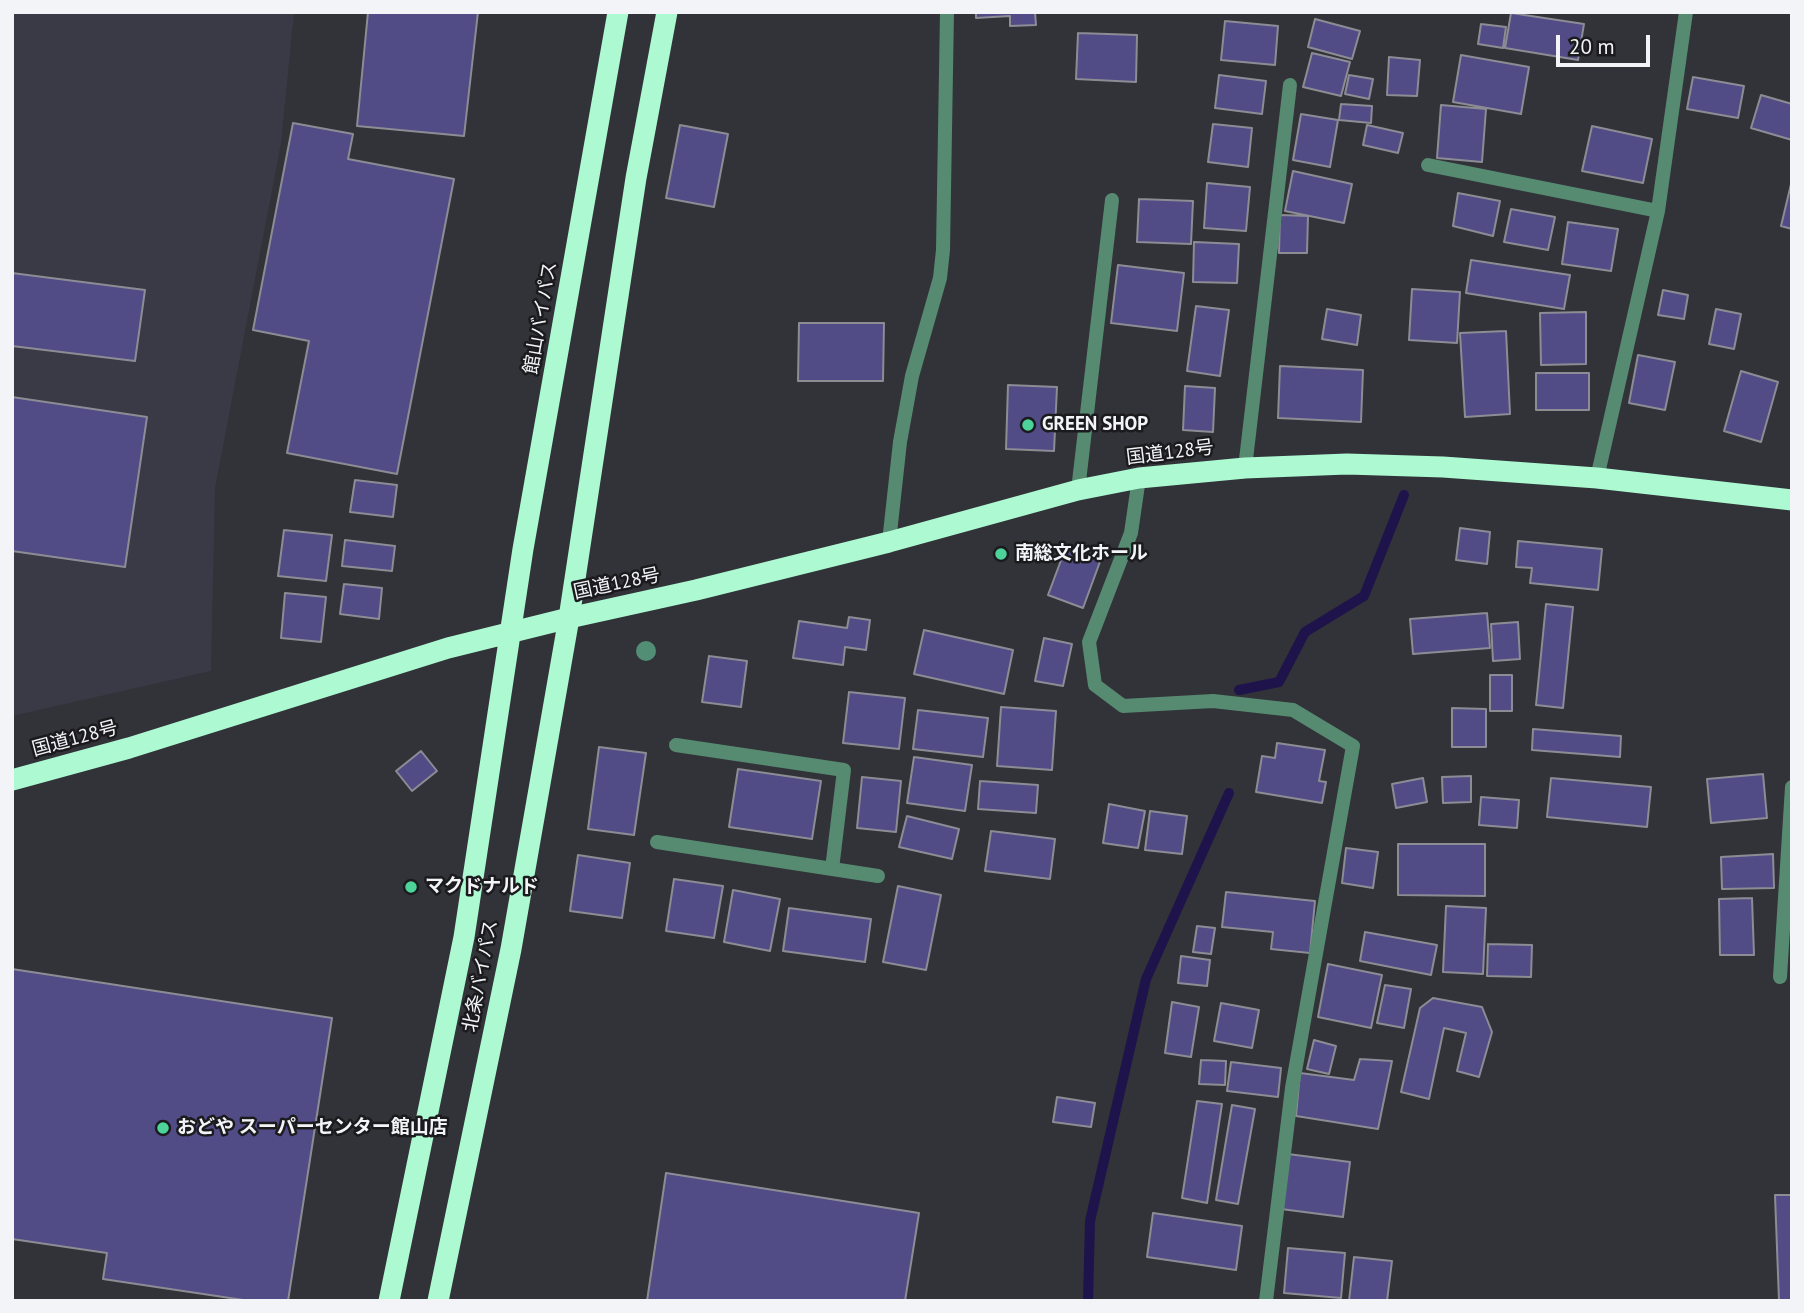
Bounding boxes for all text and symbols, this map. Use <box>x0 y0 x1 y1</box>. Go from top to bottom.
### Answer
scale bar <box>1559 21 1654 65</box>
text: 20 m <box>1569 33 1615 60</box>
street label: 館山バイパス <box>520 260 562 376</box>
place label: GREEN SHOP <box>1042 414 1148 436</box>
marker: GREEN SHOP <box>1020 417 1036 433</box>
street label: 国道128号 <box>1125 436 1215 470</box>
place label: 南総文化ホール <box>1015 543 1148 565</box>
marker: 南総文化ホール <box>993 546 1009 562</box>
street label: 国道128号 <box>572 564 662 604</box>
street label: 国道128号 <box>30 717 120 761</box>
place label: マクドナルド <box>425 876 539 898</box>
marker: マクドナルド <box>403 879 419 895</box>
street label: 北条バイパス <box>459 918 503 1034</box>
place label: おどや スーパーセンター館山店 <box>177 1117 448 1139</box>
marker: おどや スーパーセンター館山店 <box>155 1120 171 1136</box>

